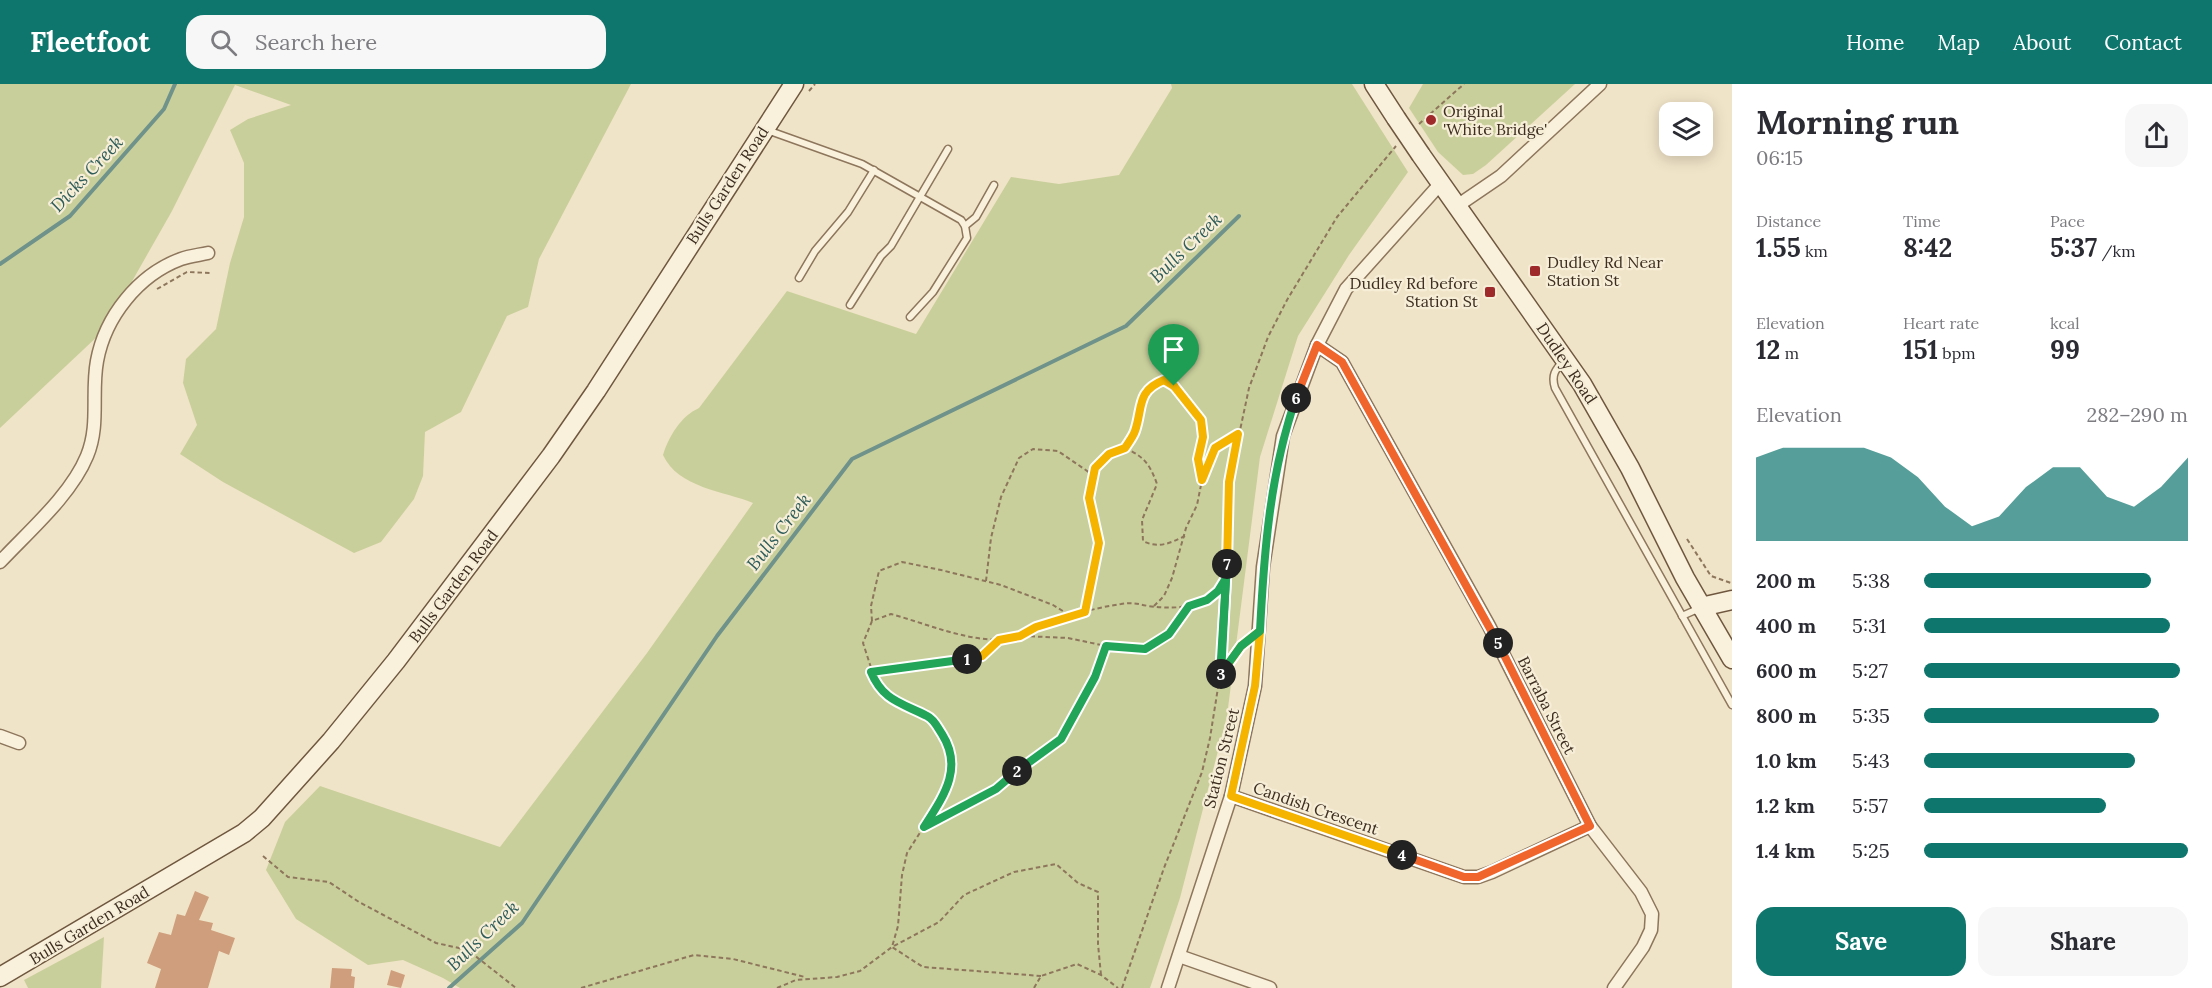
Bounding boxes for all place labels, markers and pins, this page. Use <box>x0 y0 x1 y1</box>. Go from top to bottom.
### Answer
place label: Original 'White Bridge' <box>1443 101 1547 139</box>
marker: Original 'White Bridge' <box>1424 113 1438 127</box>
place label: Dudley Rd Near Station St <box>1547 252 1663 290</box>
marker: Dudley Rd Near Station St <box>1528 264 1542 278</box>
place label: Dudley Rd before Station St <box>1349 273 1479 311</box>
marker: Dudley Rd before Station St <box>1483 285 1497 299</box>
pin <box>1148 324 1199 386</box>
pin: 6 <box>1281 383 1311 413</box>
pin: 7 <box>1212 549 1242 579</box>
pin: 5 <box>1483 628 1513 658</box>
pin: 1 <box>952 644 982 674</box>
pin: 3 <box>1206 659 1236 689</box>
pin: 2 <box>1002 756 1032 786</box>
pin: 4 <box>1387 840 1417 870</box>

